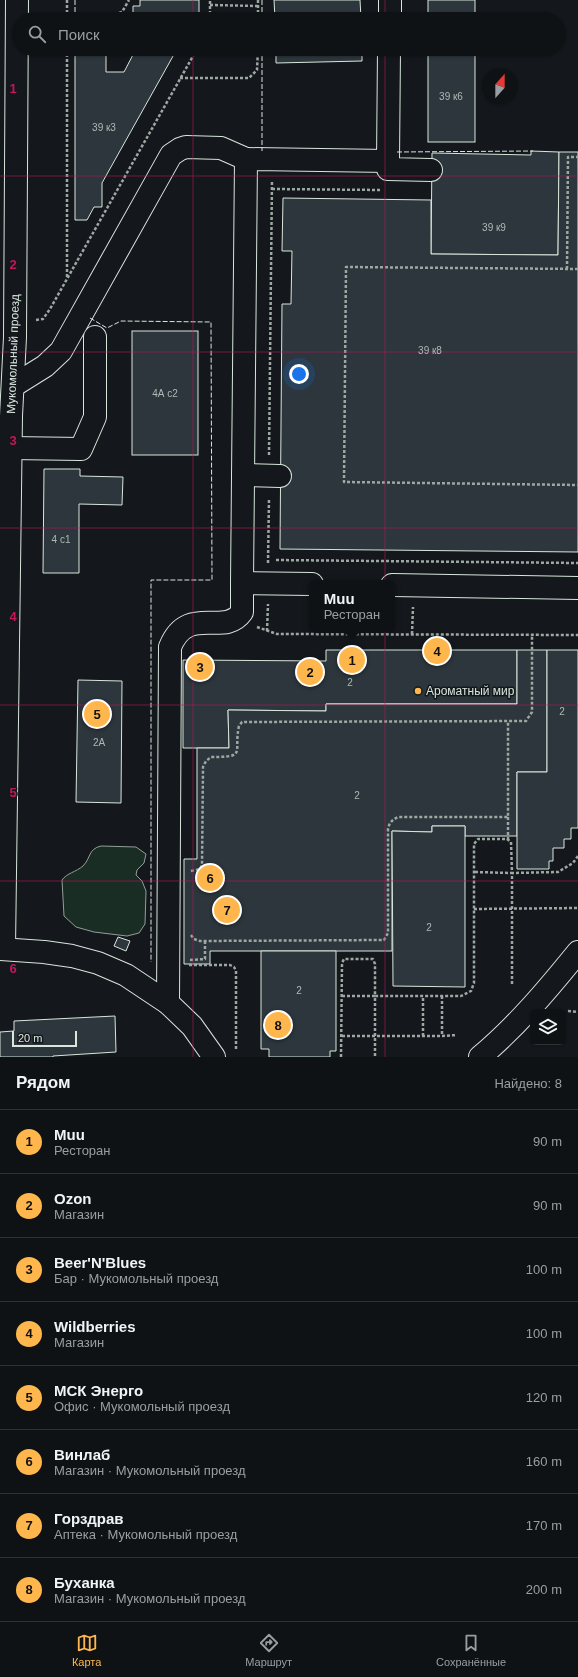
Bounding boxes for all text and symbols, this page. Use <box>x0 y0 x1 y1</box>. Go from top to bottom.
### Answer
search box <box>12 12 566 56</box>
icon: search <box>26 23 48 45</box>
text: Поиск <box>58 26 100 43</box>
north arrow <box>482 68 518 104</box>
text: 1 <box>9 81 17 96</box>
house number: 39 к6 <box>439 91 463 102</box>
house number: 39 к3 <box>92 122 116 133</box>
house number: 39 к9 <box>482 222 506 233</box>
text: 2 <box>9 257 17 272</box>
street label: Мукомольный проезд <box>4 294 22 414</box>
house number: 39 к8 <box>418 345 442 356</box>
your location <box>289 364 309 384</box>
house number: 4А с2 <box>152 388 178 399</box>
text: 3 <box>9 433 17 448</box>
house number: 4 с1 <box>52 534 71 545</box>
popup <box>309 580 395 632</box>
text: Muu <box>324 590 355 607</box>
text: Ресторан <box>324 607 380 622</box>
text: 4 <box>9 609 17 624</box>
pin: 4 <box>424 636 450 666</box>
pin: 1 <box>339 645 365 675</box>
pin: 3 <box>187 652 213 682</box>
pin: 2 <box>297 657 323 687</box>
house number: 2 <box>347 677 353 688</box>
place label: Ароматный мир <box>426 684 515 698</box>
marker: Ароматный мир <box>413 686 423 696</box>
pin: 5 <box>84 699 110 729</box>
house number: 2 <box>559 706 565 717</box>
house number: 2А <box>93 737 105 748</box>
text: 5 <box>9 785 17 800</box>
house number: 2 <box>354 790 360 801</box>
pin: 6 <box>197 863 223 893</box>
pin: 7 <box>214 895 240 925</box>
house number: 2 <box>426 922 432 933</box>
text: 6 <box>9 961 17 976</box>
house number: 2 <box>296 985 302 996</box>
map controls <box>530 1009 566 1045</box>
button: layers <box>530 1009 566 1045</box>
pin: 8 <box>265 1010 291 1040</box>
scale bar <box>12 1029 77 1048</box>
text: 20 m <box>18 1032 42 1044</box>
text: Рядом <box>16 1073 71 1092</box>
text: Найдено: 8 <box>494 1076 562 1091</box>
text: Muu <box>54 1126 85 1143</box>
text: 1 <box>25 1134 33 1149</box>
text: 90 m <box>533 1134 562 1149</box>
text: Ресторан <box>54 1143 111 1158</box>
text: Ozon <box>54 1190 92 1207</box>
text: 2 <box>25 1198 33 1213</box>
text: 90 m <box>533 1198 562 1213</box>
text: Магазин <box>54 1207 104 1222</box>
text: Beer'N'Blues <box>54 1254 146 1271</box>
text: 3 <box>25 1262 33 1277</box>
text: 100 m <box>526 1262 562 1277</box>
text: Бар · Мукомольный проезд <box>54 1271 218 1286</box>
text: Wildberries <box>54 1318 136 1335</box>
text: 4 <box>25 1326 33 1341</box>
text: 100 m <box>526 1326 562 1341</box>
text: Магазин <box>54 1335 104 1350</box>
text: МСК Энерго <box>54 1382 143 1399</box>
text: 5 <box>25 1390 33 1405</box>
text: 120 m <box>526 1390 562 1405</box>
text: Офис · Мукомольный проезд <box>54 1399 230 1414</box>
text: Винлаб <box>54 1446 110 1463</box>
text: 6 <box>25 1454 33 1469</box>
text: 160 m <box>526 1454 562 1469</box>
text: Магазин · Мукомольный проезд <box>54 1463 246 1478</box>
text: Горздрав <box>54 1510 124 1527</box>
text: 7 <box>25 1518 33 1533</box>
text: 170 m <box>526 1518 562 1533</box>
text: Аптека · Мукомольный проезд <box>54 1527 237 1542</box>
text: Буханка <box>54 1574 115 1591</box>
text: 8 <box>25 1582 33 1597</box>
text: 200 m <box>526 1582 562 1597</box>
text: Магазин · Мукомольный проезд <box>54 1591 246 1606</box>
tab: Карта <box>72 1632 101 1668</box>
tab: Маршрут <box>245 1632 292 1668</box>
tab: Сохранённые <box>436 1632 506 1668</box>

